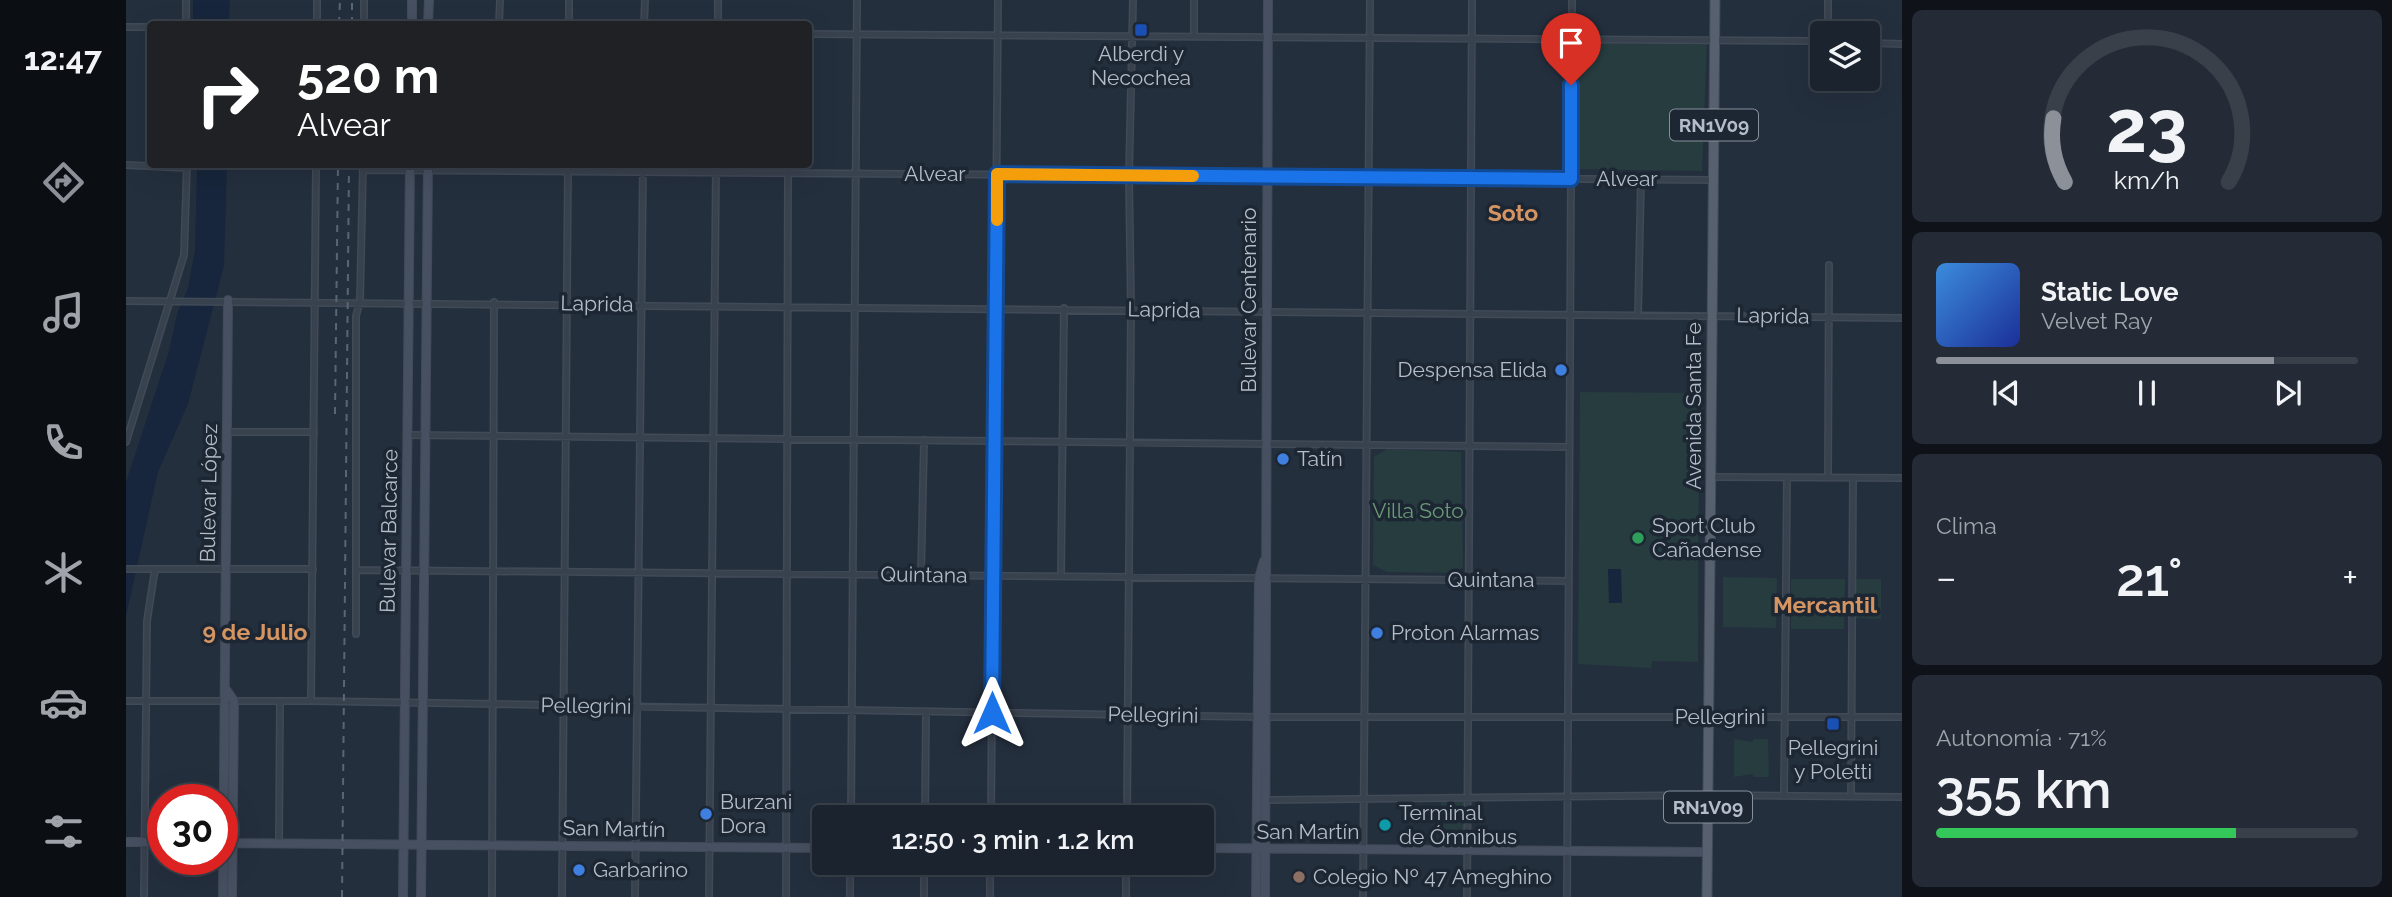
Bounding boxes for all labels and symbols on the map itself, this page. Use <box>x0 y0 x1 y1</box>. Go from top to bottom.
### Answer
pin <box>1541 13 1601 85</box>
marker: Alberdi y Necochea <box>1133 22 1149 38</box>
place label: Alberdi y Necochea <box>1091 41 1191 90</box>
road number: RN1V09 <box>1670 110 1758 140</box>
street label: Alvear <box>904 161 966 186</box>
street label: Alvear <box>1596 166 1658 191</box>
district label: Soto <box>1488 199 1538 226</box>
street label: Bulevar Centenario <box>1236 208 1261 393</box>
street label: Laprida <box>560 290 634 317</box>
street label: Laprida <box>1127 296 1201 323</box>
street label: Laprida <box>1736 302 1810 329</box>
street label: Avenida Santa Fe <box>1681 322 1706 490</box>
place label: Despensa Elida <box>1397 357 1547 382</box>
marker: Despensa Elida <box>1553 362 1569 378</box>
street label: Bulevar López <box>195 423 222 563</box>
place label: Tatín <box>1297 446 1343 471</box>
street label: Bulevar Balcarce <box>375 449 402 613</box>
marker: Tatín <box>1275 451 1291 467</box>
park label: Villa Soto <box>1372 498 1464 523</box>
place label: Sport Club Cañadense <box>1652 513 1762 562</box>
marker: Sport Club Cañadense <box>1630 530 1646 546</box>
street label: Quintana <box>880 561 968 588</box>
street label: Quintana <box>1447 567 1535 592</box>
district label: Mercantil <box>1773 591 1878 618</box>
district label: 9 de Julio <box>202 618 308 645</box>
place label: Proton Alarmas <box>1391 620 1539 645</box>
marker: Proton Alarmas <box>1369 625 1385 641</box>
position arrow <box>955 676 1029 750</box>
street label: Pellegrini <box>540 692 632 719</box>
street label: Pellegrini <box>1107 701 1199 728</box>
street label: Pellegrini <box>1675 704 1765 729</box>
marker: Pellegrini y Poletti <box>1825 716 1841 732</box>
place label: Pellegrini y Poletti <box>1788 735 1878 784</box>
speed limit sign: 30 <box>147 784 238 875</box>
place label: Burzani Dora <box>720 789 792 838</box>
road number: RN1V09 <box>1664 792 1752 822</box>
place label: Terminal de Ómnibus <box>1399 800 1517 849</box>
marker: Burzani Dora <box>698 806 714 822</box>
street label: San Martín <box>562 815 666 842</box>
marker: Terminal de Ómnibus <box>1377 817 1393 833</box>
street label: San Martín <box>1257 819 1359 844</box>
place label: Garbarino <box>593 857 688 882</box>
marker: Garbarino <box>571 862 587 878</box>
place label: Colegio Nº 47 Ameghino <box>1313 864 1552 889</box>
marker: Colegio Nº 47 Ameghino <box>1291 869 1307 885</box>

